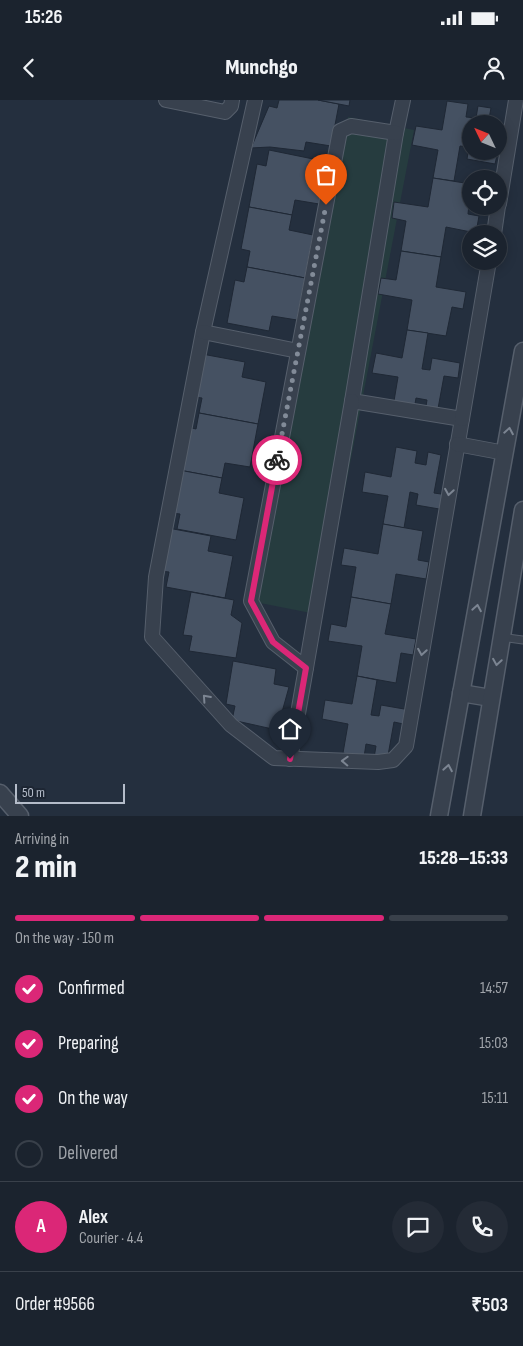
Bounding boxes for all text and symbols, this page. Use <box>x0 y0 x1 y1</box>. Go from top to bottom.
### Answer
text: 15:26 <box>25 6 62 29</box>
icon: back <box>15 54 43 82</box>
text: Munchgo <box>225 54 298 81</box>
icon: person <box>480 54 508 82</box>
north arrow <box>462 115 508 160</box>
map controls <box>462 115 507 270</box>
pin <box>305 154 347 205</box>
icon: bag <box>312 161 340 189</box>
button: locate <box>462 170 507 215</box>
button: layers <box>462 225 507 270</box>
one-way arrow <box>503 427 513 435</box>
courier <box>252 435 302 485</box>
icon: bike <box>263 446 291 474</box>
one-way arrow <box>444 488 454 496</box>
one-way arrow <box>471 604 481 613</box>
one-way arrow <box>418 648 428 657</box>
one-way arrow <box>492 657 502 666</box>
one-way arrow <box>203 694 212 703</box>
pin <box>269 708 311 759</box>
icon: home <box>276 715 304 743</box>
one-way arrow <box>341 756 349 766</box>
one-way arrow <box>442 764 452 772</box>
scale bar <box>15 781 125 804</box>
text: 50 m <box>22 784 45 801</box>
text: Arriving in <box>15 830 69 849</box>
text: 15:28–15:33 <box>419 847 508 870</box>
text: 2 min <box>15 848 77 887</box>
text: On the way · 150 m <box>15 929 114 948</box>
icon: check <box>15 975 43 1003</box>
text: Confirmed <box>58 977 125 1000</box>
text: 14:57 <box>480 979 508 998</box>
icon: check <box>15 1030 43 1058</box>
text: Preparing <box>58 1032 119 1055</box>
text: 15:03 <box>479 1034 508 1053</box>
icon: check <box>15 1085 43 1113</box>
text: On the way <box>58 1087 128 1110</box>
text: 15:11 <box>482 1089 508 1108</box>
text: Delivered <box>58 1142 118 1165</box>
button: chat <box>392 1201 444 1253</box>
button: phone <box>456 1201 508 1253</box>
text: Alex <box>79 1206 108 1229</box>
text: A <box>36 1215 46 1238</box>
text: Courier · 4.4 <box>79 1229 143 1248</box>
text: Order #9566 <box>15 1293 95 1316</box>
text: ₹503 <box>471 1294 508 1317</box>

